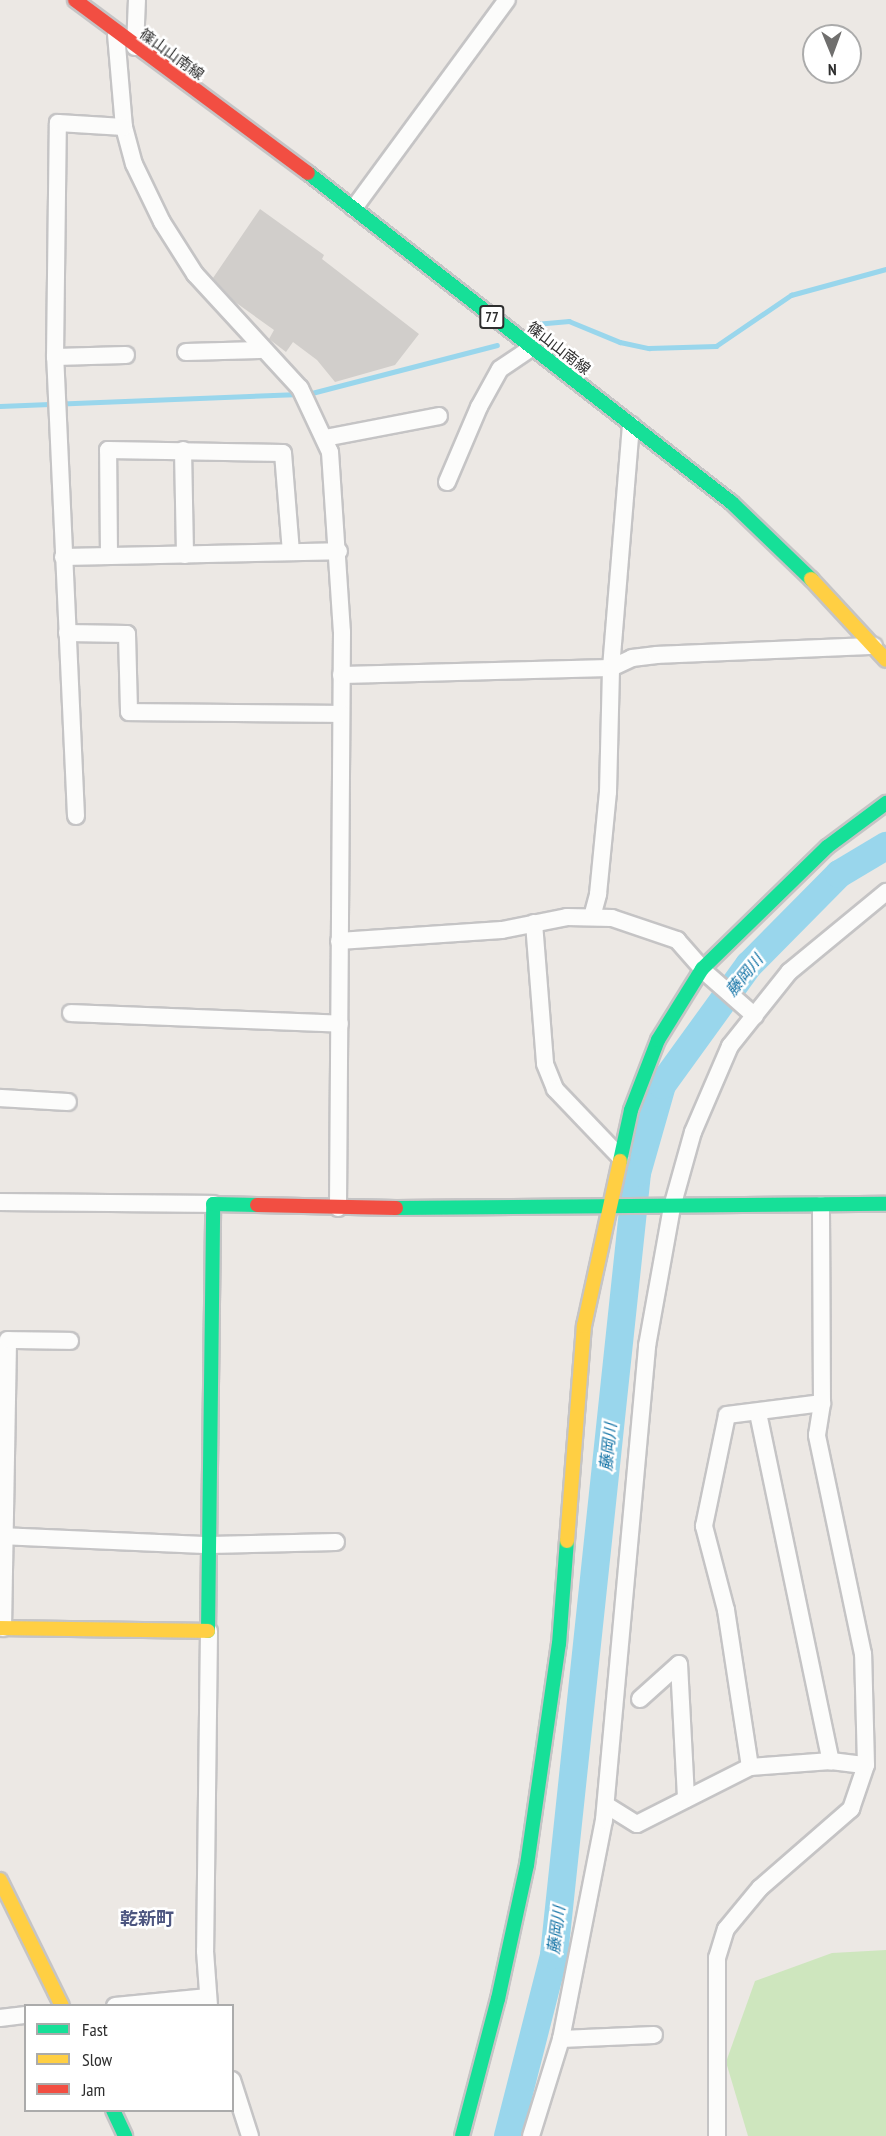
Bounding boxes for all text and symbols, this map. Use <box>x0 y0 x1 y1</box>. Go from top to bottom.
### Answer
north arrow <box>802 24 862 84</box>
street label: 篠山山南線 <box>136 25 208 83</box>
text: N <box>828 60 837 80</box>
road number: 77 <box>478 306 506 328</box>
street label: 篠山山南線 <box>524 318 594 378</box>
water label: 藤岡川 <box>721 950 767 1000</box>
water label: 藤岡川 <box>596 1422 620 1472</box>
water label: 藤岡川 <box>544 1905 568 1955</box>
district label: 乾新町 <box>120 1908 174 1930</box>
legend <box>24 2004 234 2112</box>
text: Fast <box>82 2018 108 2041</box>
text: Slow <box>82 2048 112 2071</box>
text: Jam <box>82 2078 105 2101</box>

